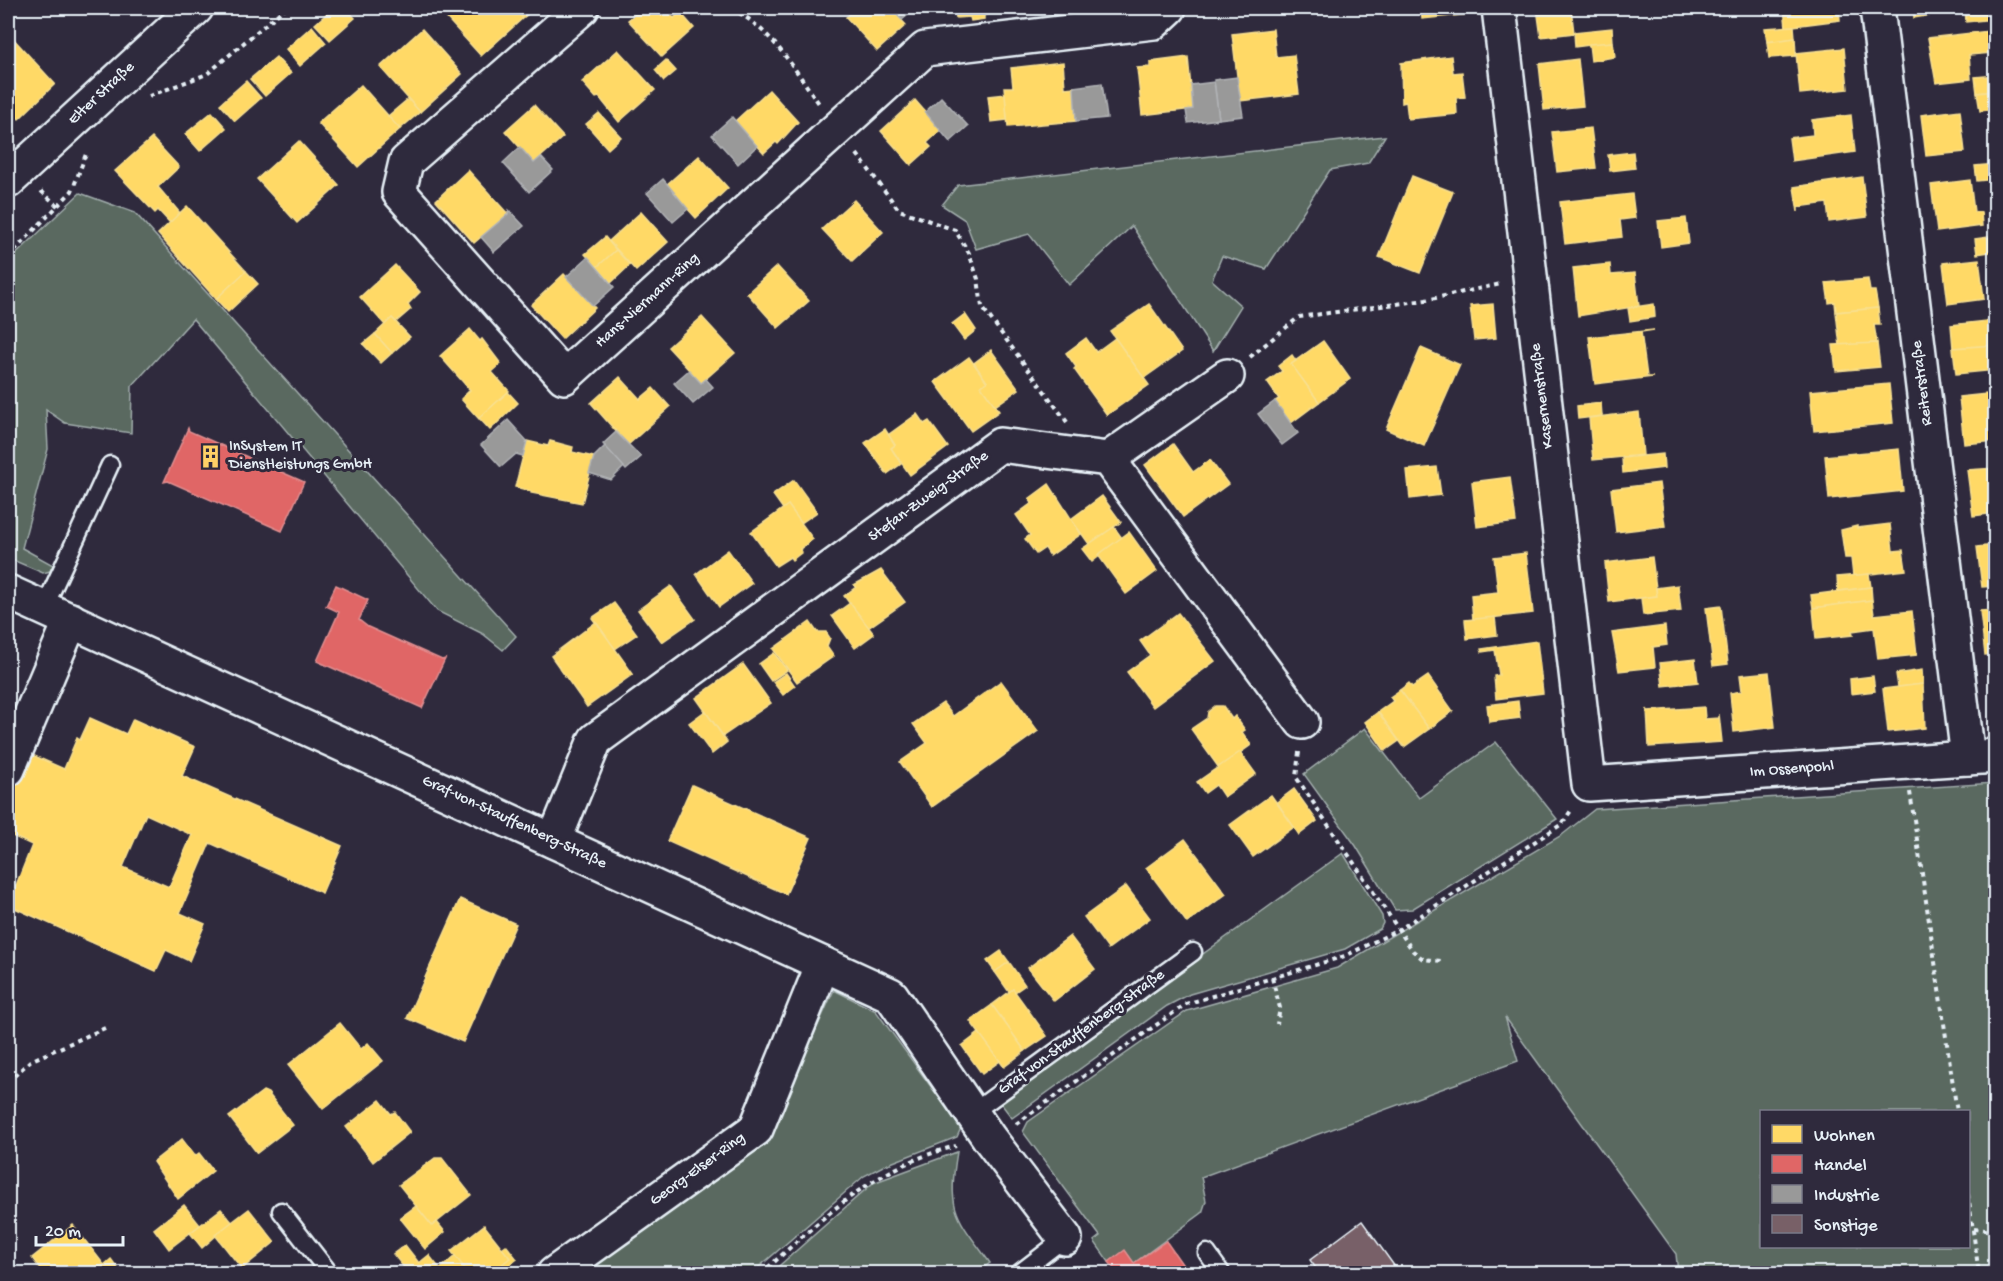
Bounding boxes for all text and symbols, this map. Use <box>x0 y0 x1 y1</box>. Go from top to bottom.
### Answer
street label: Elter Straße <box>65 58 140 130</box>
street label: Hans-Niermann-Ring <box>592 249 704 353</box>
street label: Reiterstraße <box>1908 339 1938 427</box>
street label: Kasernenstraße <box>1527 342 1559 450</box>
place label: InSystem IT Dienstleistungs GmbH <box>228 438 373 475</box>
building icon: InSystem IT Dienstleistungs GmbH <box>198 443 224 469</box>
street label: Stefan-Zweig-Straße <box>865 447 993 547</box>
street label: Im Ossenpohl <box>1749 758 1835 782</box>
street label: Graf-von-Stauffenberg-Straße <box>419 772 610 875</box>
street label: Graf-von-Stauffenberg-Straße <box>995 966 1170 1100</box>
legend <box>1760 1110 1970 1248</box>
text: Wohnen <box>1814 1126 1875 1147</box>
street label: Georg-Elser-Ring <box>647 1129 749 1211</box>
text: Handel <box>1814 1156 1867 1177</box>
text: Industrie <box>1814 1186 1880 1207</box>
scale bar <box>36 1209 123 1247</box>
text: Sonstige <box>1814 1216 1878 1237</box>
text: 20 m <box>45 1222 81 1243</box>

